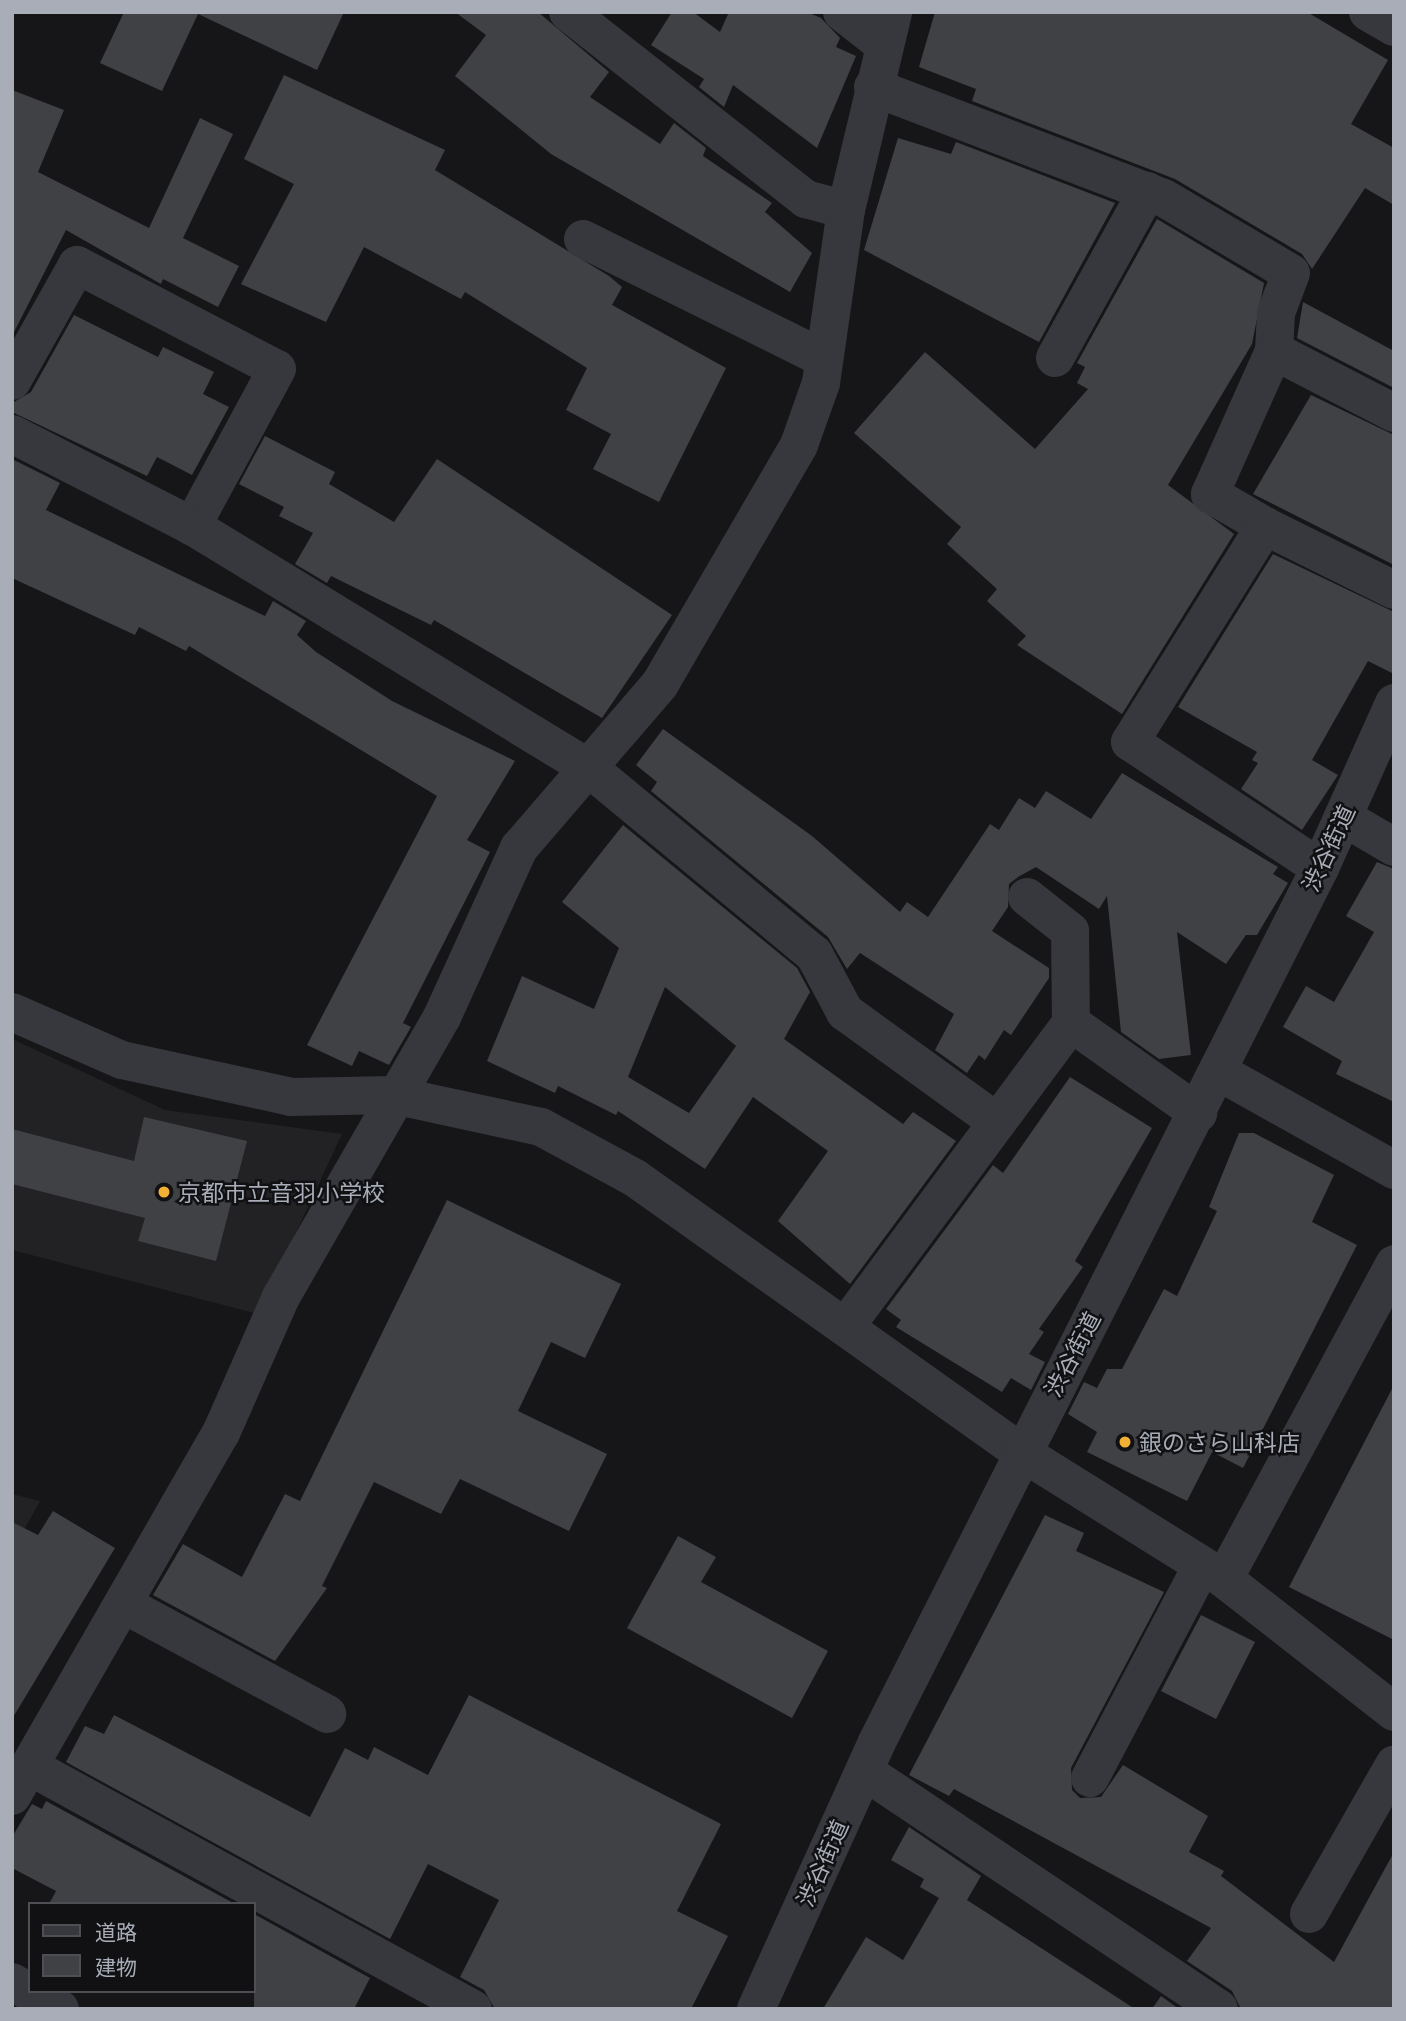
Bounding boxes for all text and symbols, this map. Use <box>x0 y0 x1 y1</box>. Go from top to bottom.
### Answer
street label: 渋谷街道 <box>1296 800 1360 896</box>
place label: 京都市立音羽小学校 <box>178 1178 385 1206</box>
marker: 京都市立音羽小学校 <box>156 1184 172 1200</box>
street label: 渋谷街道 <box>1038 1307 1106 1401</box>
place label: 銀のさら山科店 <box>1139 1428 1300 1456</box>
marker: 銀のさら山科店 <box>1117 1434 1133 1450</box>
street label: 渋谷街道 <box>791 1815 853 1911</box>
legend <box>28 1902 256 1993</box>
text: 道路 <box>95 1919 137 1944</box>
text: 建物 <box>95 1954 137 1979</box>

